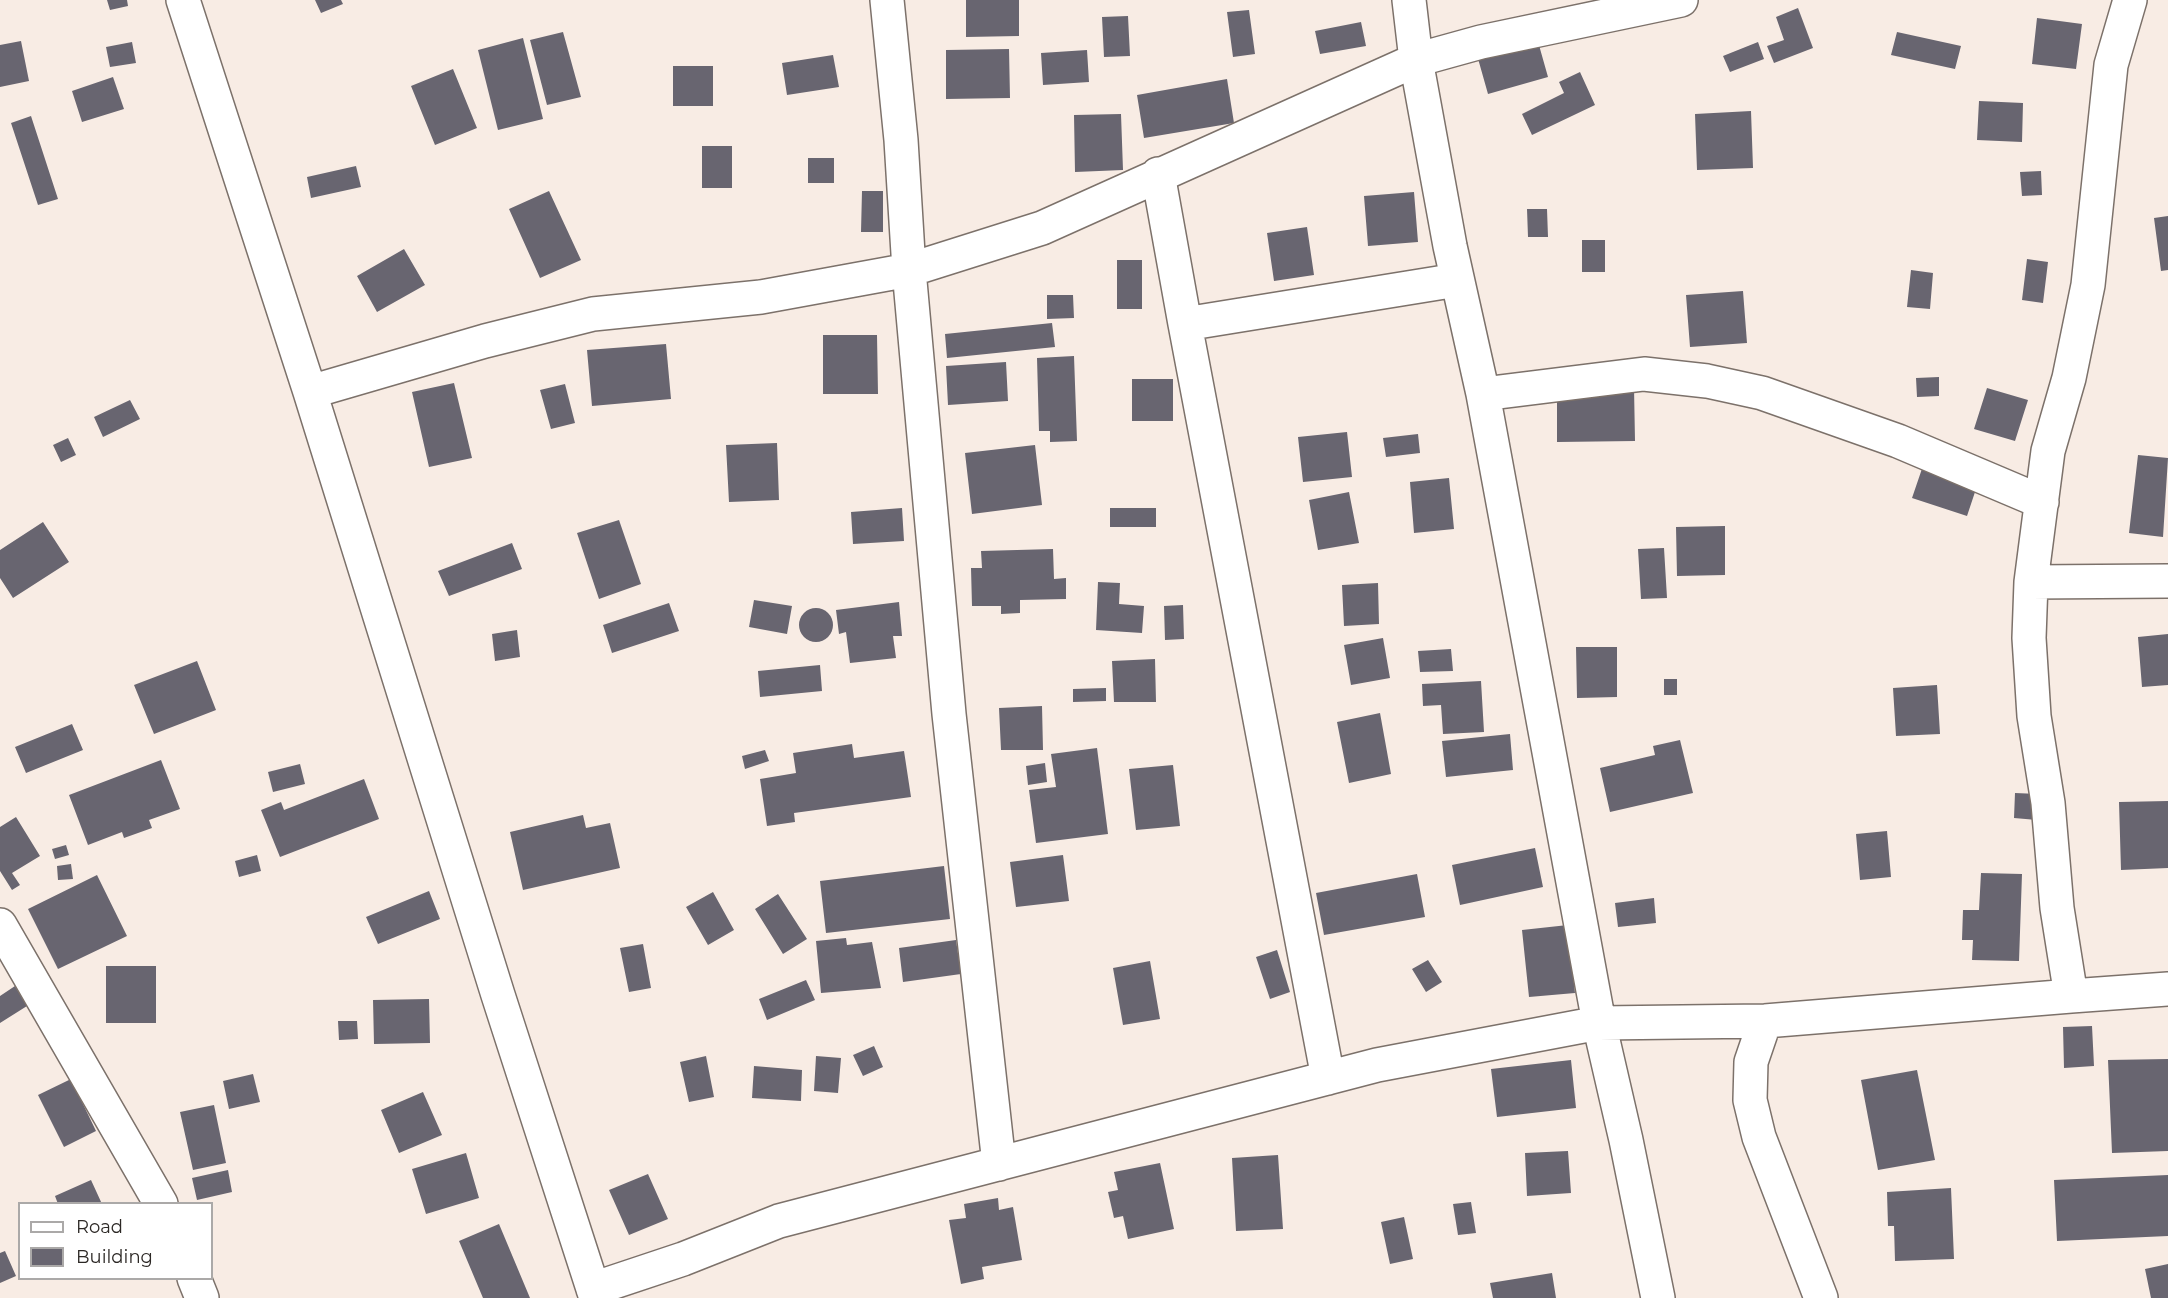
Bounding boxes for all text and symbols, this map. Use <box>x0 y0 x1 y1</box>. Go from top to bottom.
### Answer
legend <box>18 1202 213 1280</box>
text: Road <box>76 1216 123 1238</box>
text: Building <box>76 1246 153 1268</box>

